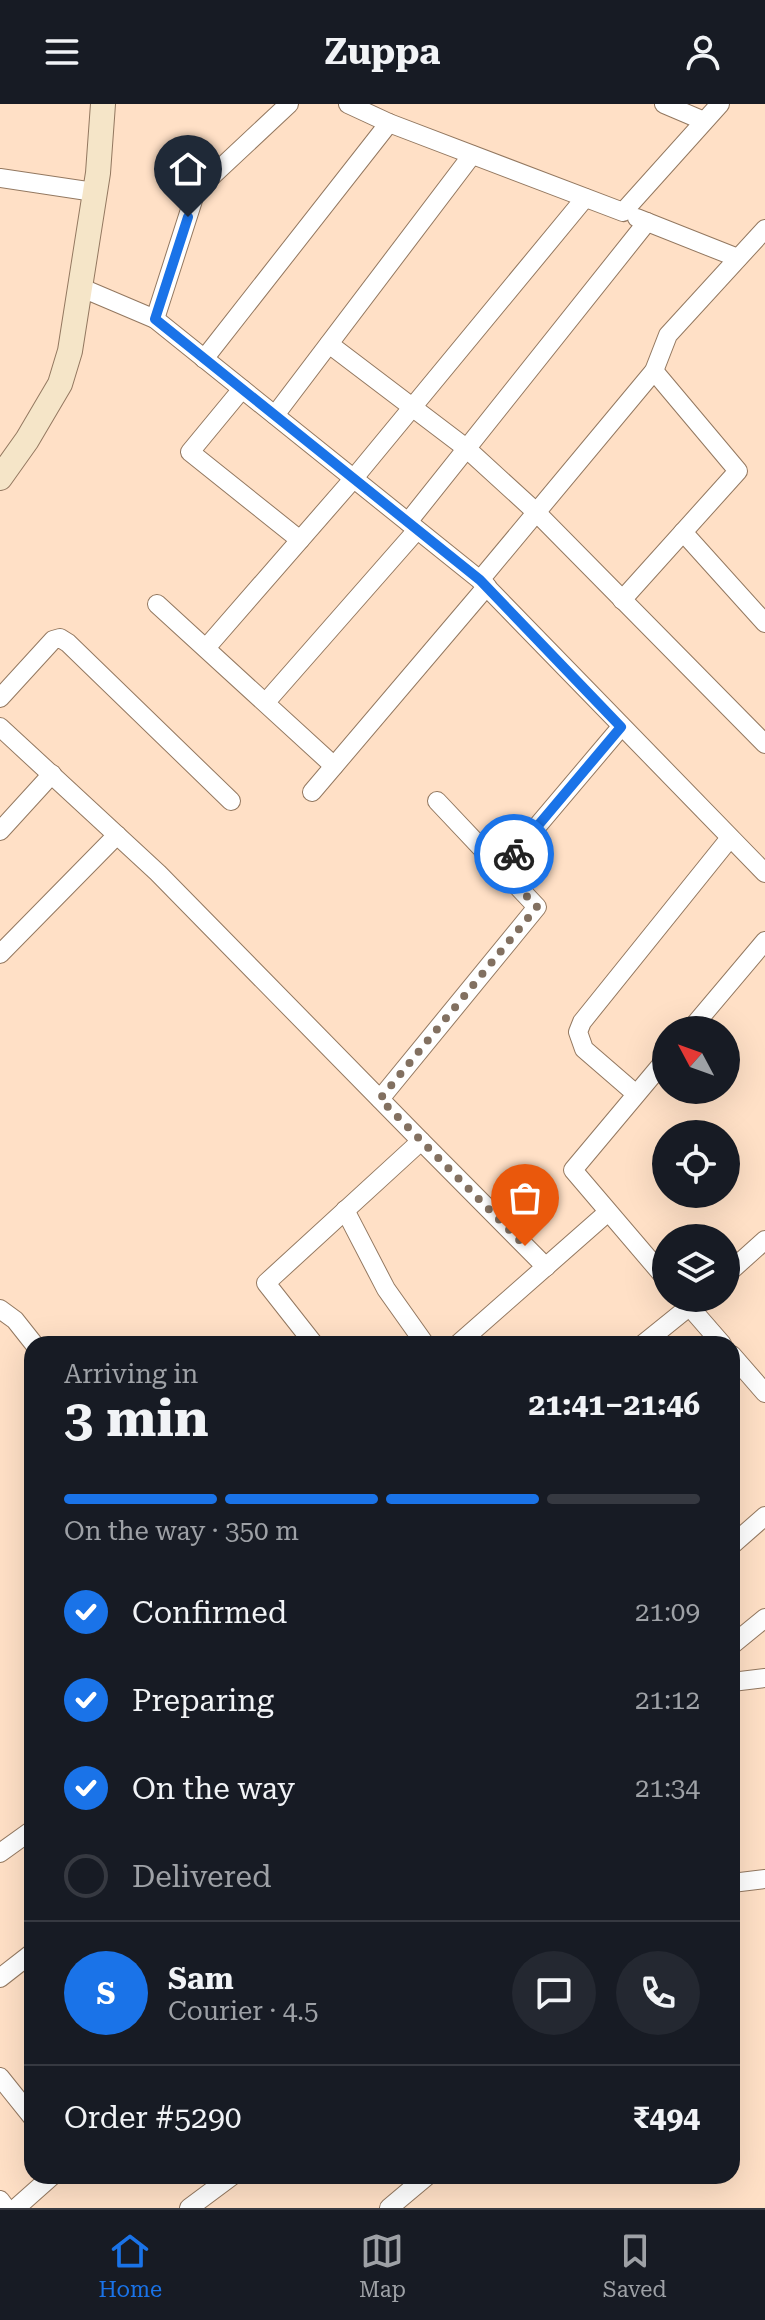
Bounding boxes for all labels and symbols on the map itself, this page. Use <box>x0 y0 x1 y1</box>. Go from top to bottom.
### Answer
pin <box>154 135 222 217</box>
courier <box>474 814 554 894</box>
north arrow <box>652 1016 740 1104</box>
pin <box>491 1164 559 1246</box>

